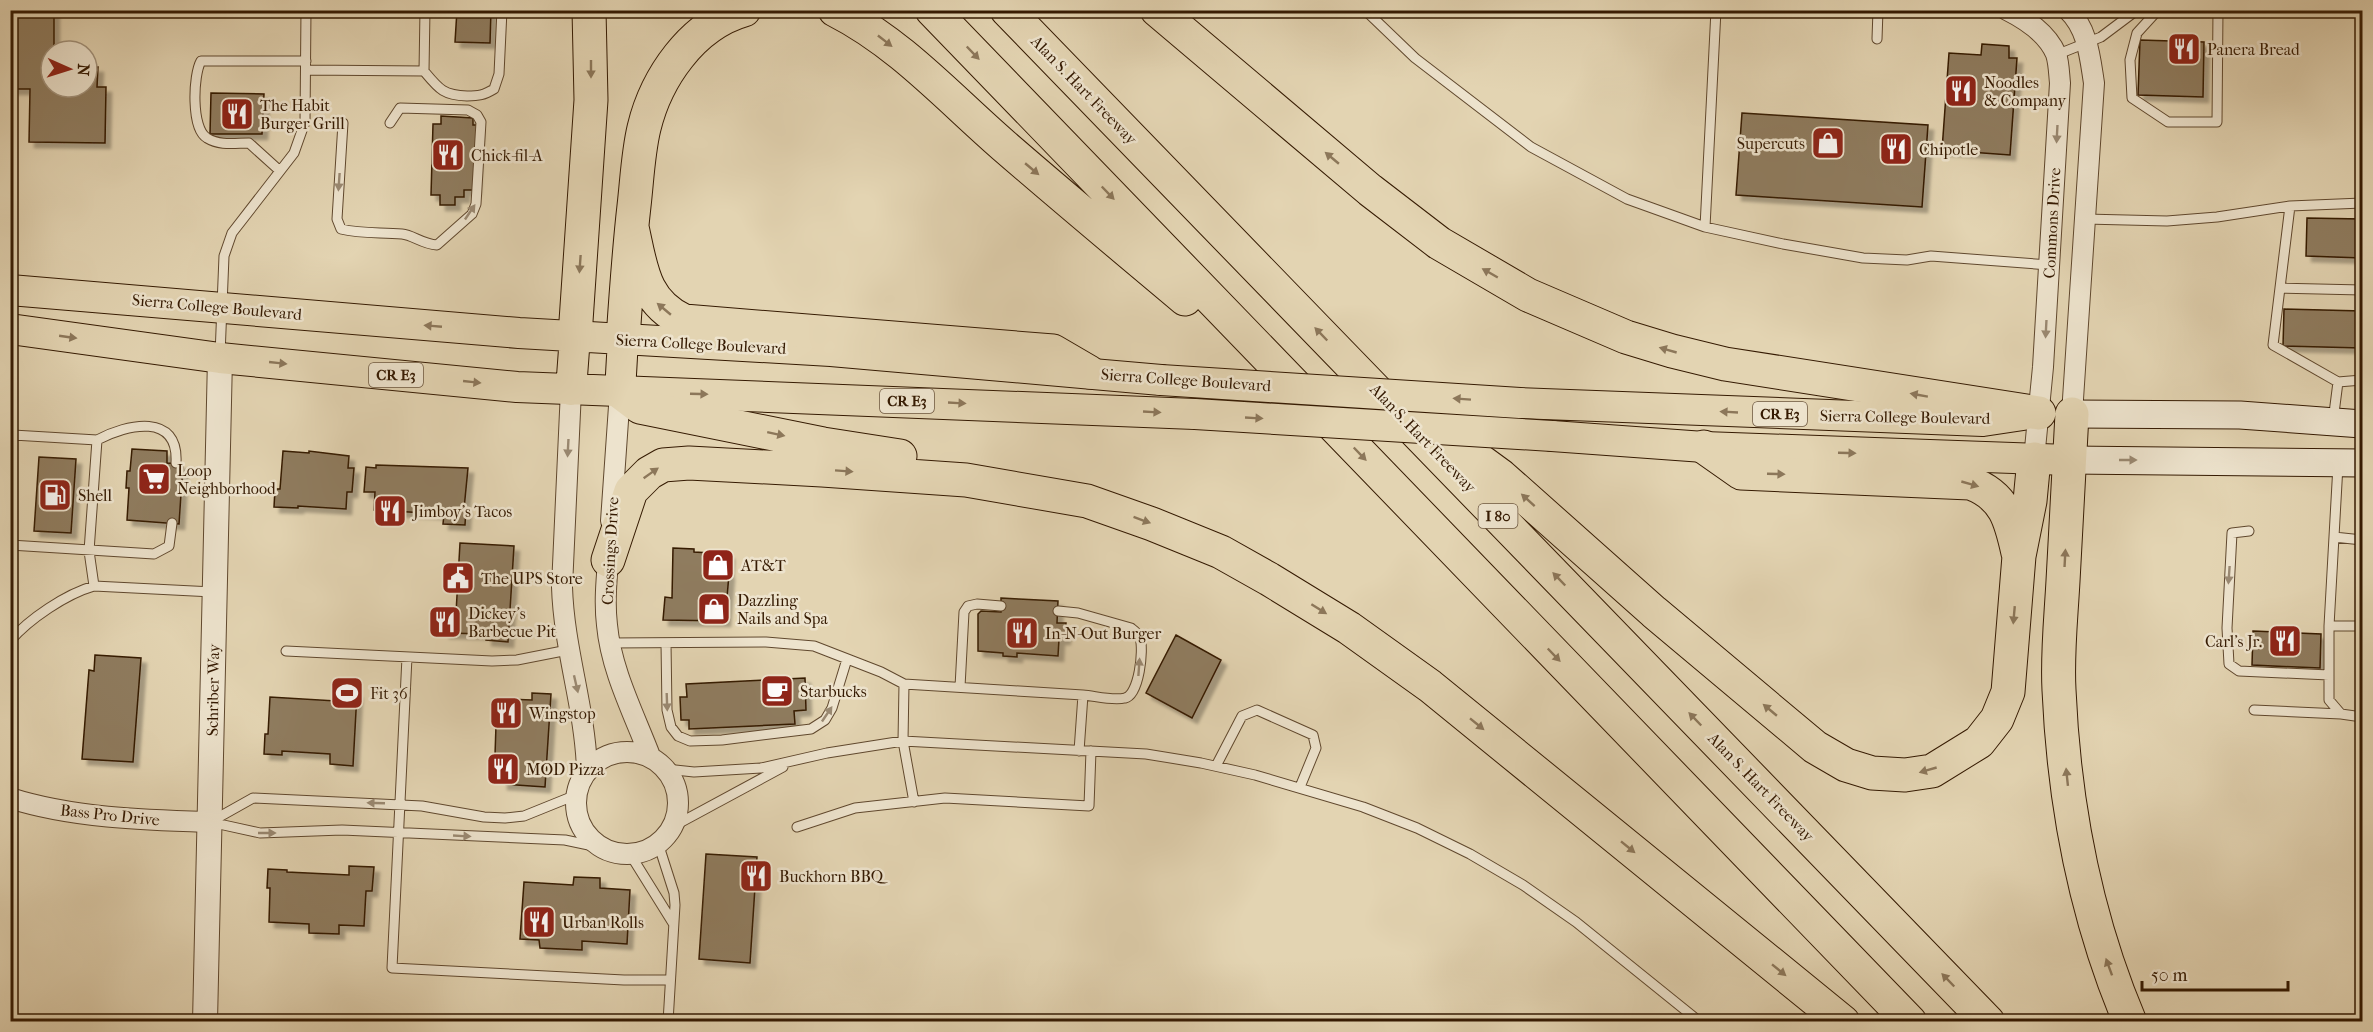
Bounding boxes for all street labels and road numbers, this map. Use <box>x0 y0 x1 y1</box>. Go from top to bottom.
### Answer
street label: Alan S. Hart Freeway <box>1026 31 1141 149</box>
street label: Commons Drive <box>2040 167 2064 279</box>
street label: Sierra College Boulevard <box>131 290 303 324</box>
street label: Sierra College Boulevard <box>615 330 787 358</box>
road number: CR E3 <box>369 363 423 387</box>
street label: Sierra College Boulevard <box>1100 365 1272 395</box>
street label: Alan S. Hart Freeway <box>1365 379 1480 497</box>
road number: CR E3 <box>880 389 934 413</box>
road number: CR E3 <box>1753 402 1807 426</box>
street label: Sierra College Boulevard <box>1820 406 1991 428</box>
street label: Crossings Drive <box>598 496 622 606</box>
road number: I 80 <box>1478 504 1518 528</box>
street label: Schriber Way <box>203 643 223 736</box>
street label: Alan S. Hart Freeway <box>1703 728 1818 846</box>
street label: Bass Pro Drive <box>59 800 161 830</box>

